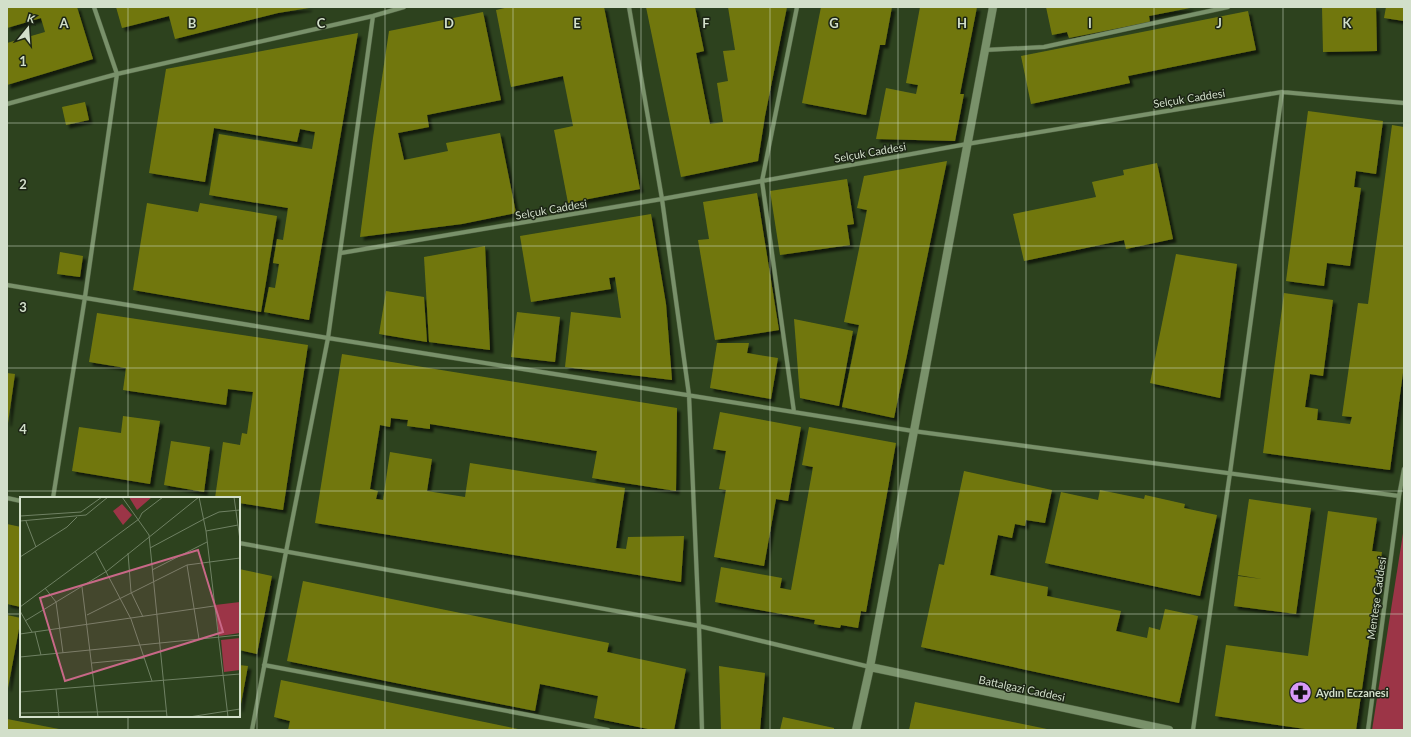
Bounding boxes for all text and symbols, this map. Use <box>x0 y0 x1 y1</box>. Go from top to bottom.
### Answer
north arrow <box>8 8 48 48</box>
text: K <box>26 11 37 25</box>
text: A <box>58 15 69 31</box>
text: B <box>188 15 197 31</box>
text: C <box>317 15 326 31</box>
text: D <box>444 15 454 31</box>
text: E <box>573 15 581 31</box>
text: F <box>702 15 710 31</box>
text: G <box>829 15 839 31</box>
text: H <box>957 15 967 31</box>
text: I <box>1088 15 1092 31</box>
text: J <box>1216 15 1222 31</box>
text: K <box>1343 15 1353 31</box>
text: 1 <box>19 53 27 69</box>
street label: Selçuk Caddesi <box>1152 86 1226 110</box>
street label: Selçuk Caddesi <box>833 139 907 165</box>
text: 2 <box>19 176 27 192</box>
street label: Selçuk Caddesi <box>514 196 588 222</box>
text: 3 <box>19 299 27 315</box>
text: 4 <box>19 421 27 437</box>
inset map <box>20 497 240 717</box>
street label: Menteşe Caddesi <box>1364 555 1388 640</box>
street label: Battalgazi Caddesi <box>978 672 1067 704</box>
pharmacy icon: Aydın Eczanesi <box>1288 679 1314 705</box>
place label: Aydın Eczanesi <box>1315 686 1389 699</box>

